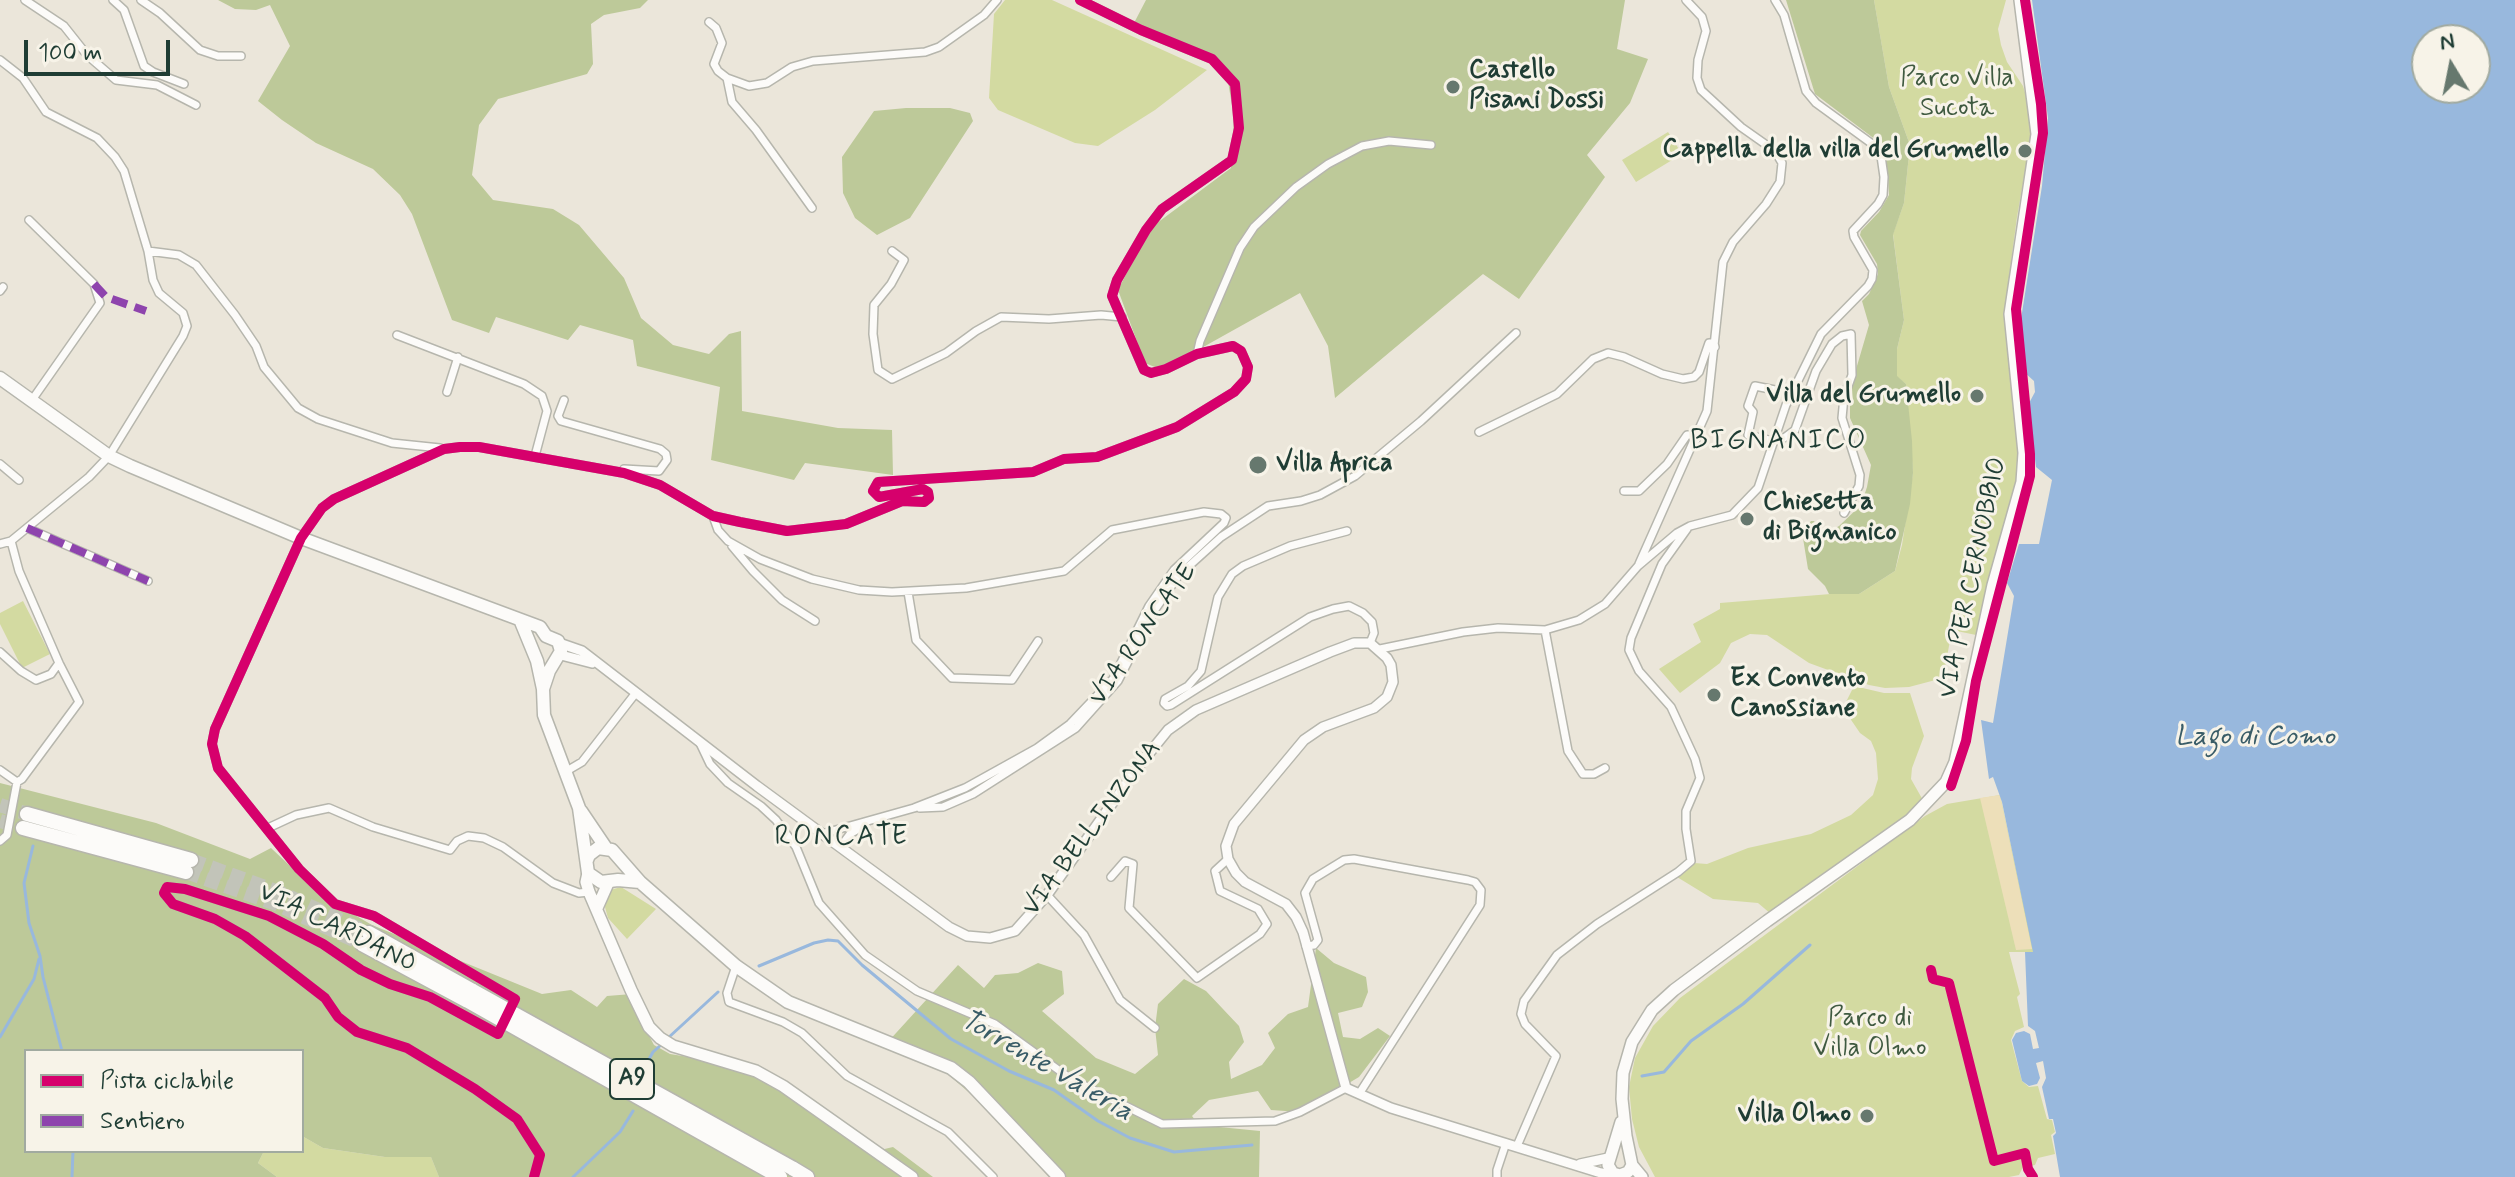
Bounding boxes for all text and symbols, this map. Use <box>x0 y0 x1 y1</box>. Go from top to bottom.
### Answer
scale bar <box>28 24 174 74</box>
north arrow <box>2411 24 2491 104</box>
text: N <box>2438 27 2457 57</box>
text: 100 m <box>38 38 102 69</box>
place label: Castello Pisani Dossi <box>1469 56 1604 118</box>
park label: Parco Villa Sucota <box>1900 64 2014 126</box>
marker: Castello Pisani Dossi <box>1444 78 1462 96</box>
place label: Cappella della villa del Grumello <box>1662 135 2009 167</box>
marker: Cappella della villa del Grumello <box>2016 142 2034 160</box>
place label: Villa del Grumello <box>1766 380 1961 412</box>
marker: Villa del Grumello <box>1968 387 1986 405</box>
district label: BIGNANICO <box>1696 425 1862 459</box>
place label: Villa Aprica <box>1276 449 1393 481</box>
marker: Villa Aprica <box>1247 454 1269 476</box>
street label: VIA PER CERNOBBIO <box>1933 455 2015 701</box>
place label: Chiesetta di Bignanico <box>1763 488 1897 550</box>
marker: Chiesetta di Bignanico <box>1738 510 1756 528</box>
street label: VIA RONCATE <box>1084 558 1204 712</box>
place label: Ex Convento Canossiane <box>1730 664 1865 726</box>
marker: Ex Convento Canossiane <box>1705 686 1723 704</box>
water label: Lago di Como <box>2175 721 2335 755</box>
street label: VIA BELLINZONA <box>1017 735 1169 923</box>
district label: RONCATE <box>774 821 910 855</box>
street label: VIA CARDANO <box>253 877 421 981</box>
water label: Torrente Valeria <box>954 1004 1138 1130</box>
park label: Parco di Villa Olmo <box>1813 1004 1927 1066</box>
legend <box>24 1049 304 1153</box>
road number: A9 <box>610 1059 654 1099</box>
text: Pista ciclabile <box>100 1066 234 1097</box>
place label: Villa Olmo <box>1738 1100 1851 1132</box>
text: Sentiero <box>100 1106 185 1137</box>
marker: Villa Olmo <box>1858 1107 1876 1125</box>

